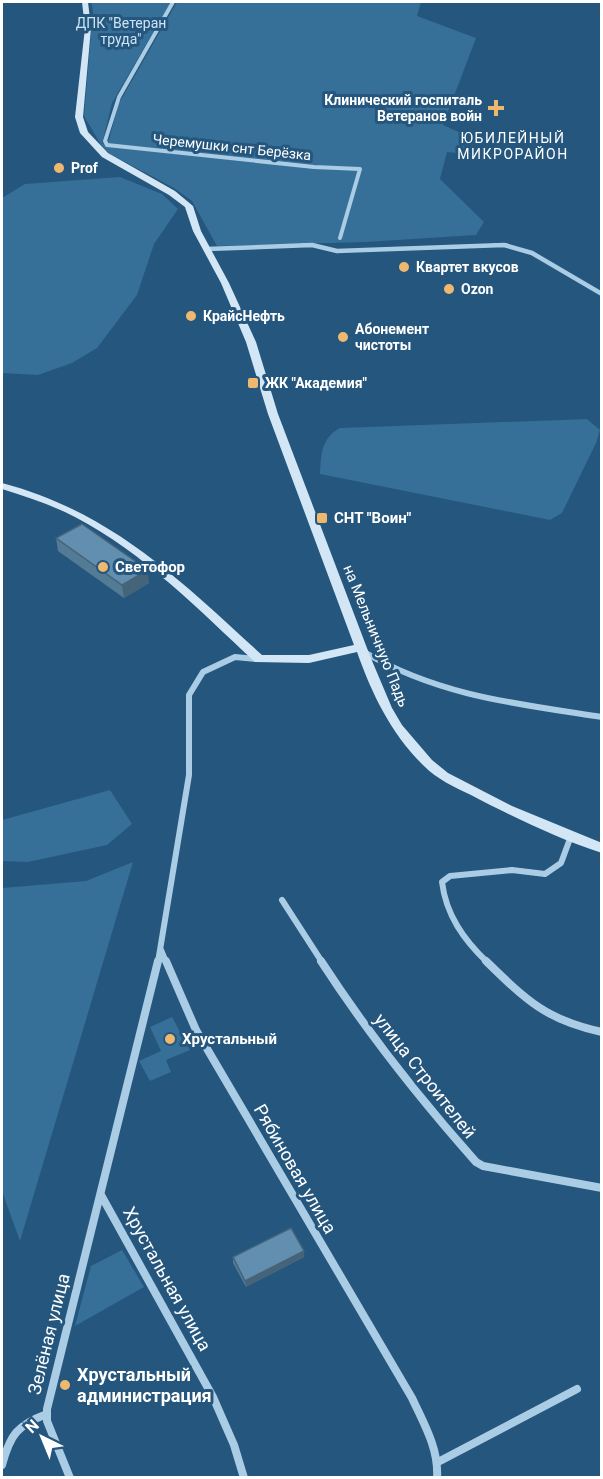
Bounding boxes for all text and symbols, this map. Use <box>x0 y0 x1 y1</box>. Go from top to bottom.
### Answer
park label: ДПК "Ветеран труда" <box>76 15 166 47</box>
place label: Клинический госпиталь Ветеранов войн <box>324 92 482 124</box>
marker: Клинический госпиталь Ветеранов войн <box>487 99 505 117</box>
district label: ЮБИЛЕЙНЫЙ МИКРОРАЙОН <box>457 130 569 162</box>
street label: Черемушки снт Берёзка <box>152 131 312 163</box>
place label: Prof <box>71 160 99 176</box>
marker: Prof <box>52 161 66 175</box>
place label: Квартет вкусов <box>416 259 519 275</box>
marker: Квартет вкусов <box>397 260 411 274</box>
place label: Ozon <box>461 281 494 297</box>
marker: Ozon <box>442 282 456 296</box>
place label: КрайсНефть <box>203 308 285 324</box>
marker: КрайсНефть <box>184 309 198 323</box>
place label: Абонемент чистоты <box>355 321 429 353</box>
marker: Абонемент чистоты <box>336 330 350 344</box>
place label: ЖК "Академия" <box>265 375 367 391</box>
marker: ЖК "Академия" <box>246 376 260 390</box>
place label: СНТ "Воин" <box>334 509 412 527</box>
marker: СНТ "Воин" <box>315 511 329 525</box>
place label: Светофор <box>115 558 185 576</box>
marker: Светофор <box>96 560 110 574</box>
street label: на Мельничную Падь <box>339 562 413 710</box>
street label: улица Строителей <box>370 1009 481 1142</box>
place label: Хрустальный <box>182 1030 277 1048</box>
marker: Хрустальный <box>163 1032 177 1046</box>
street label: Рябиновая улица <box>250 1100 341 1237</box>
street label: Хрустальная улица <box>119 1203 216 1354</box>
street label: Зелёная улица <box>23 1271 74 1397</box>
place label: Хрустальный администрация <box>77 1364 212 1406</box>
marker: Хрустальный администрация <box>58 1378 72 1392</box>
north arrow <box>12 1407 72 1467</box>
text: N <box>22 1416 43 1437</box>

